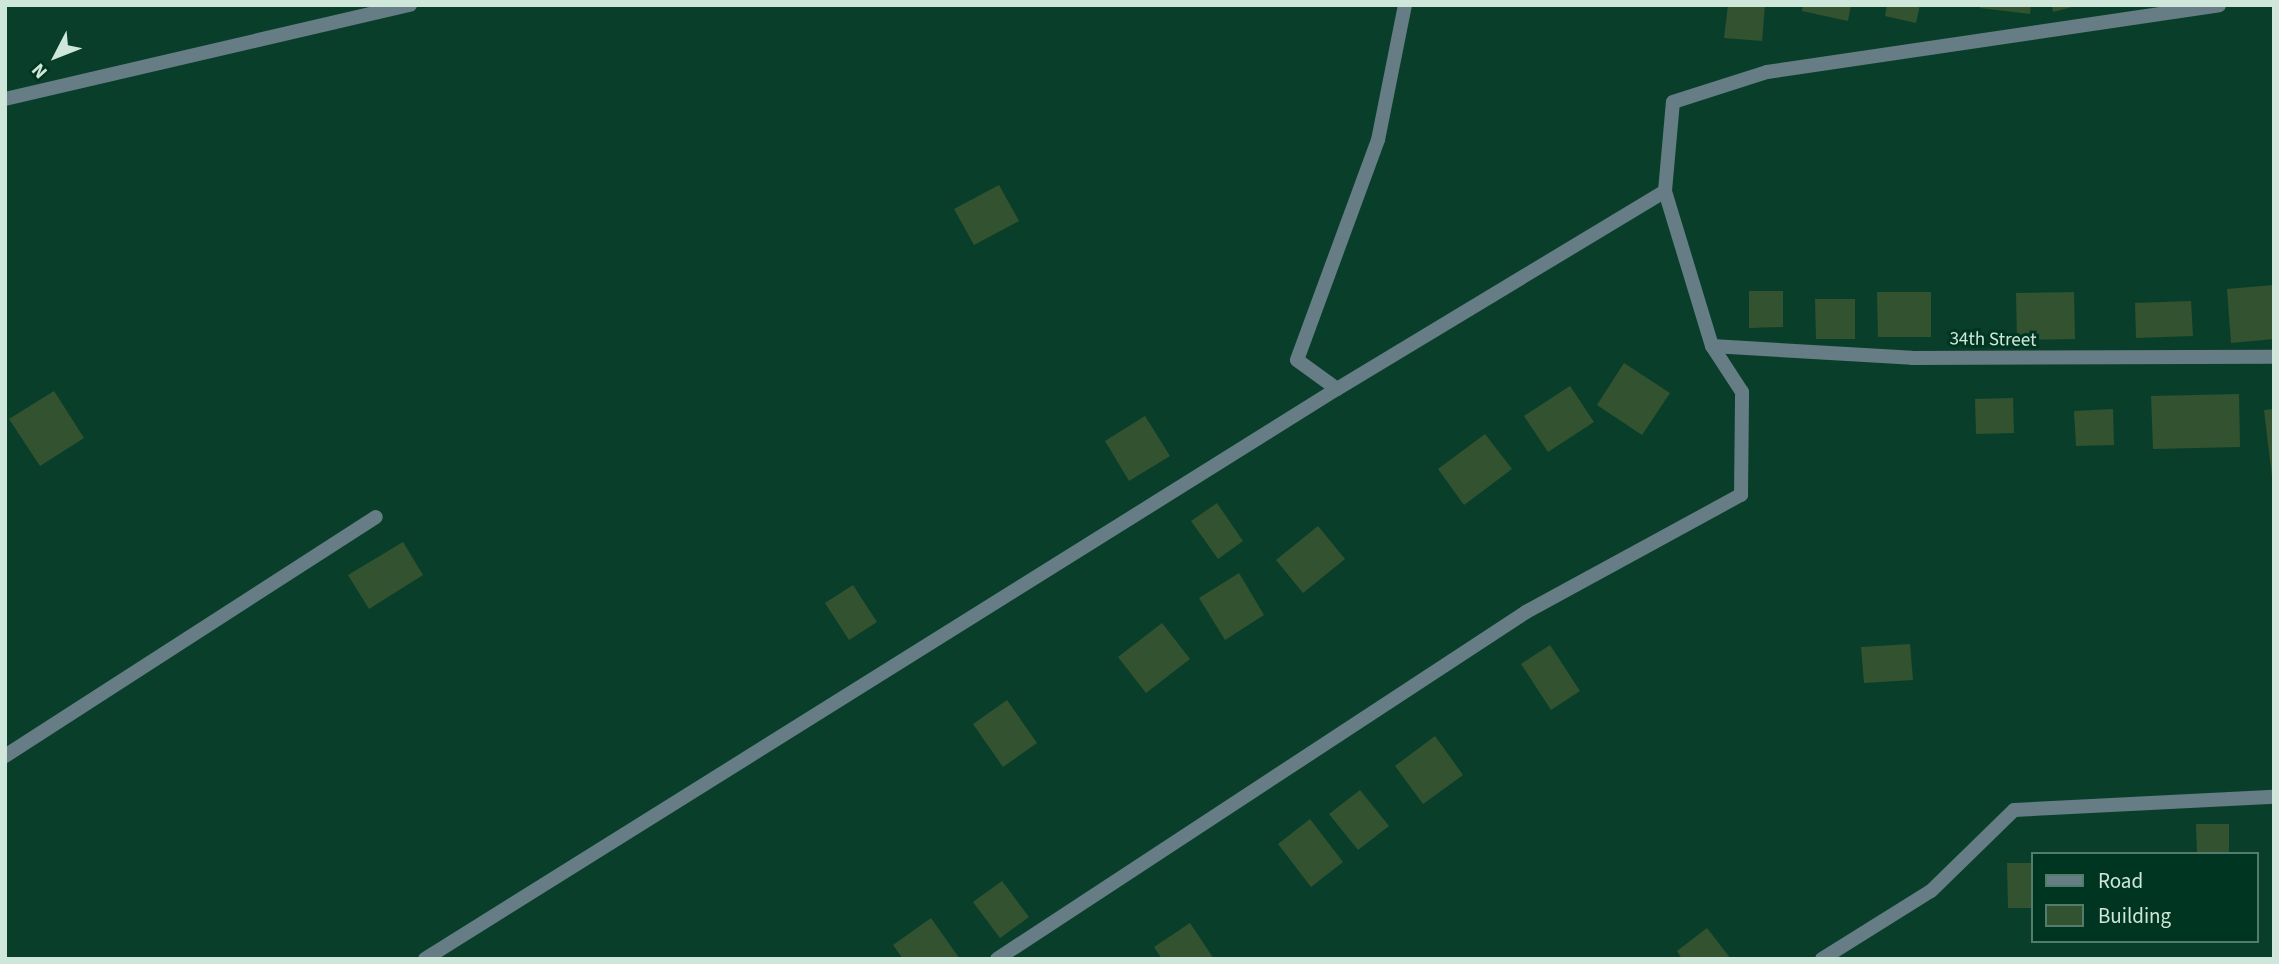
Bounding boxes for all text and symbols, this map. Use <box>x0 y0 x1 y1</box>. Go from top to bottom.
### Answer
north arrow <box>21 21 91 91</box>
text: N <box>26 57 54 84</box>
street label: 34th Street <box>1949 328 2037 352</box>
legend <box>2030 852 2258 943</box>
text: Road <box>2098 866 2143 896</box>
text: Building <box>2098 901 2171 931</box>

